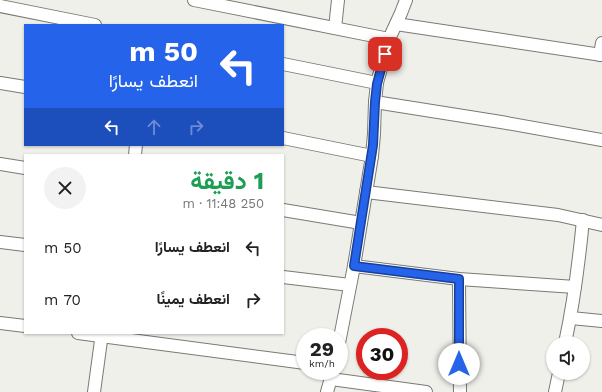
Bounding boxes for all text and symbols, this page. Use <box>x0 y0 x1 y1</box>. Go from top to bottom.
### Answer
text: 50 m <box>129 35 198 68</box>
pin <box>368 37 402 71</box>
icon: left <box>212 40 264 92</box>
icon: arrive <box>374 43 396 65</box>
text: انعطف يسارًا <box>109 70 198 91</box>
icon: left <box>101 116 123 138</box>
icon: ahead <box>143 116 165 138</box>
icon: right <box>185 116 207 138</box>
button: close <box>44 167 86 209</box>
text: 1 دقيقة <box>190 167 264 195</box>
text: 250 m · 11:48 <box>182 196 264 211</box>
icon: left <box>242 237 264 259</box>
text: انعطف يسارًا <box>155 238 230 256</box>
text: 50 m <box>44 239 81 257</box>
icon: right <box>242 289 264 311</box>
text: انعطف يمينًا <box>157 290 230 308</box>
text: 70 m <box>44 291 81 309</box>
speed limit sign: 30 <box>356 328 408 380</box>
map controls <box>546 336 590 380</box>
button: sound <box>546 336 590 380</box>
text: 29 <box>310 337 334 361</box>
position arrow <box>438 343 480 385</box>
text: km/h <box>309 358 335 369</box>

